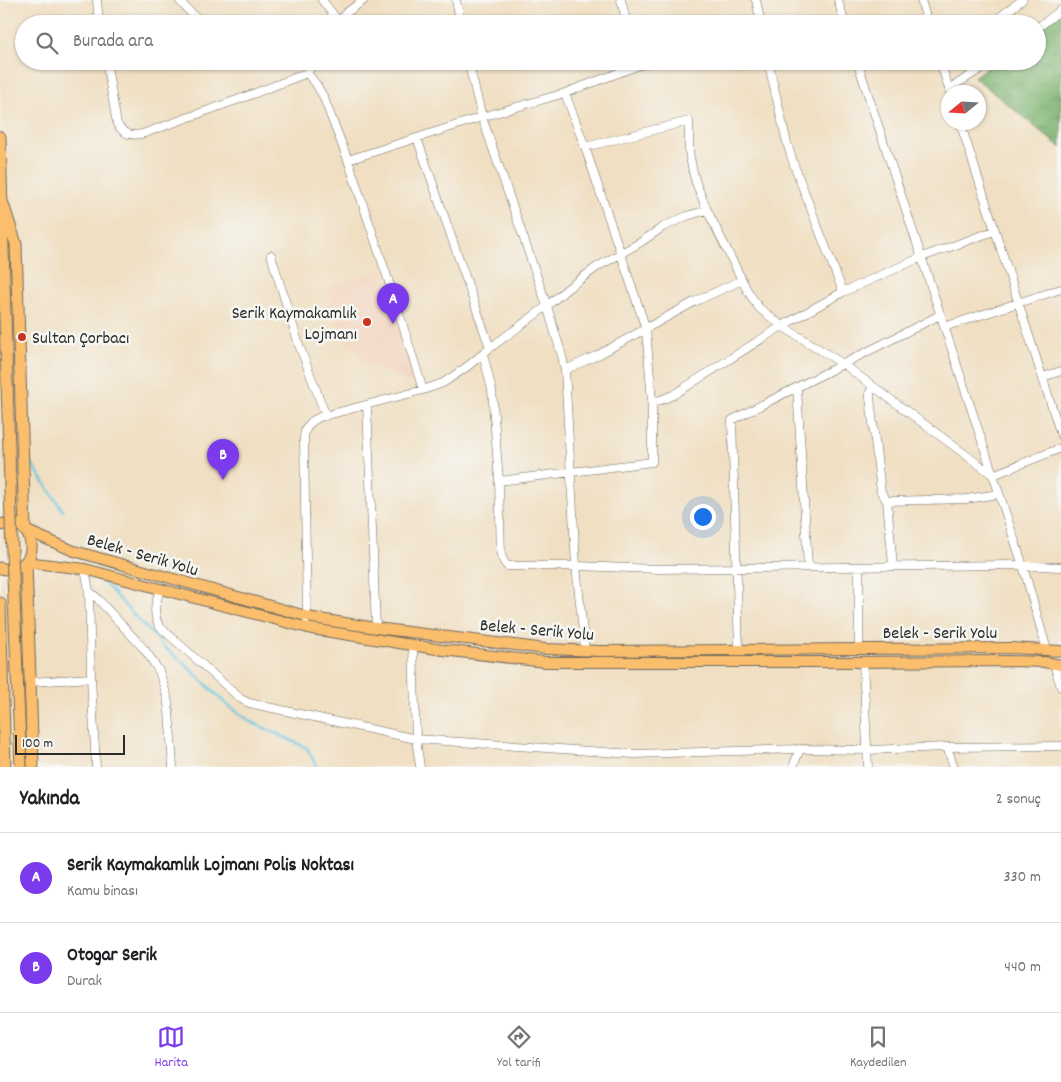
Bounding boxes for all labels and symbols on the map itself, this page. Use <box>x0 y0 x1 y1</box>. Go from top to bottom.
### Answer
north arrow <box>941 85 986 130</box>
pin: A <box>377 283 409 324</box>
place label: Serik Kaymakamlık Lojmanı <box>232 302 357 348</box>
marker: Serik Kaymakamlık Lojmanı <box>361 316 373 328</box>
place label: Sultan Çorbacı <box>32 327 129 352</box>
marker: Sultan Çorbacı <box>16 331 28 343</box>
pin: B <box>207 439 239 480</box>
your location <box>690 504 716 530</box>
street label: Belek - Serik Yolu <box>84 529 201 584</box>
street label: Belek - Serik Yolu <box>479 614 595 649</box>
street label: Belek - Serik Yolu <box>883 622 997 647</box>
scale bar <box>15 732 125 755</box>

